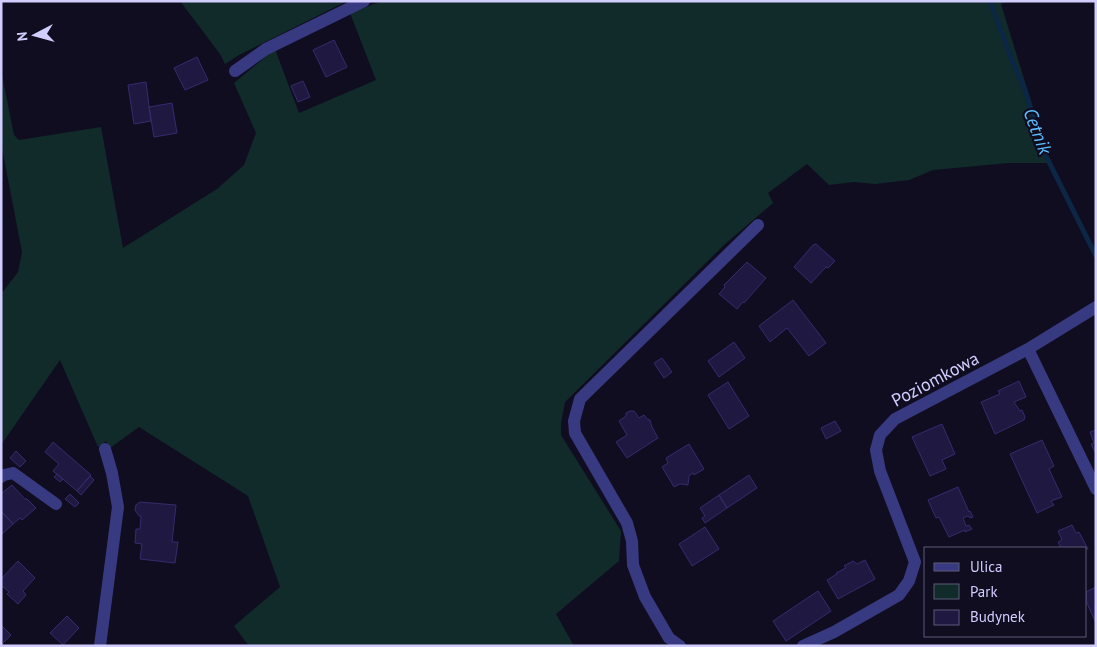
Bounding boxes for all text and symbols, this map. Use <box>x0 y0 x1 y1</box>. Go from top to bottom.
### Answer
north arrow <box>10 10 60 60</box>
text: N <box>13 31 32 42</box>
water label: Cetnik <box>1018 104 1058 159</box>
street label: Poziomkowa <box>887 346 983 412</box>
legend <box>924 547 1087 637</box>
text: Ulica <box>970 557 1002 576</box>
text: Park <box>970 582 998 601</box>
text: Budynek <box>970 607 1026 626</box>

